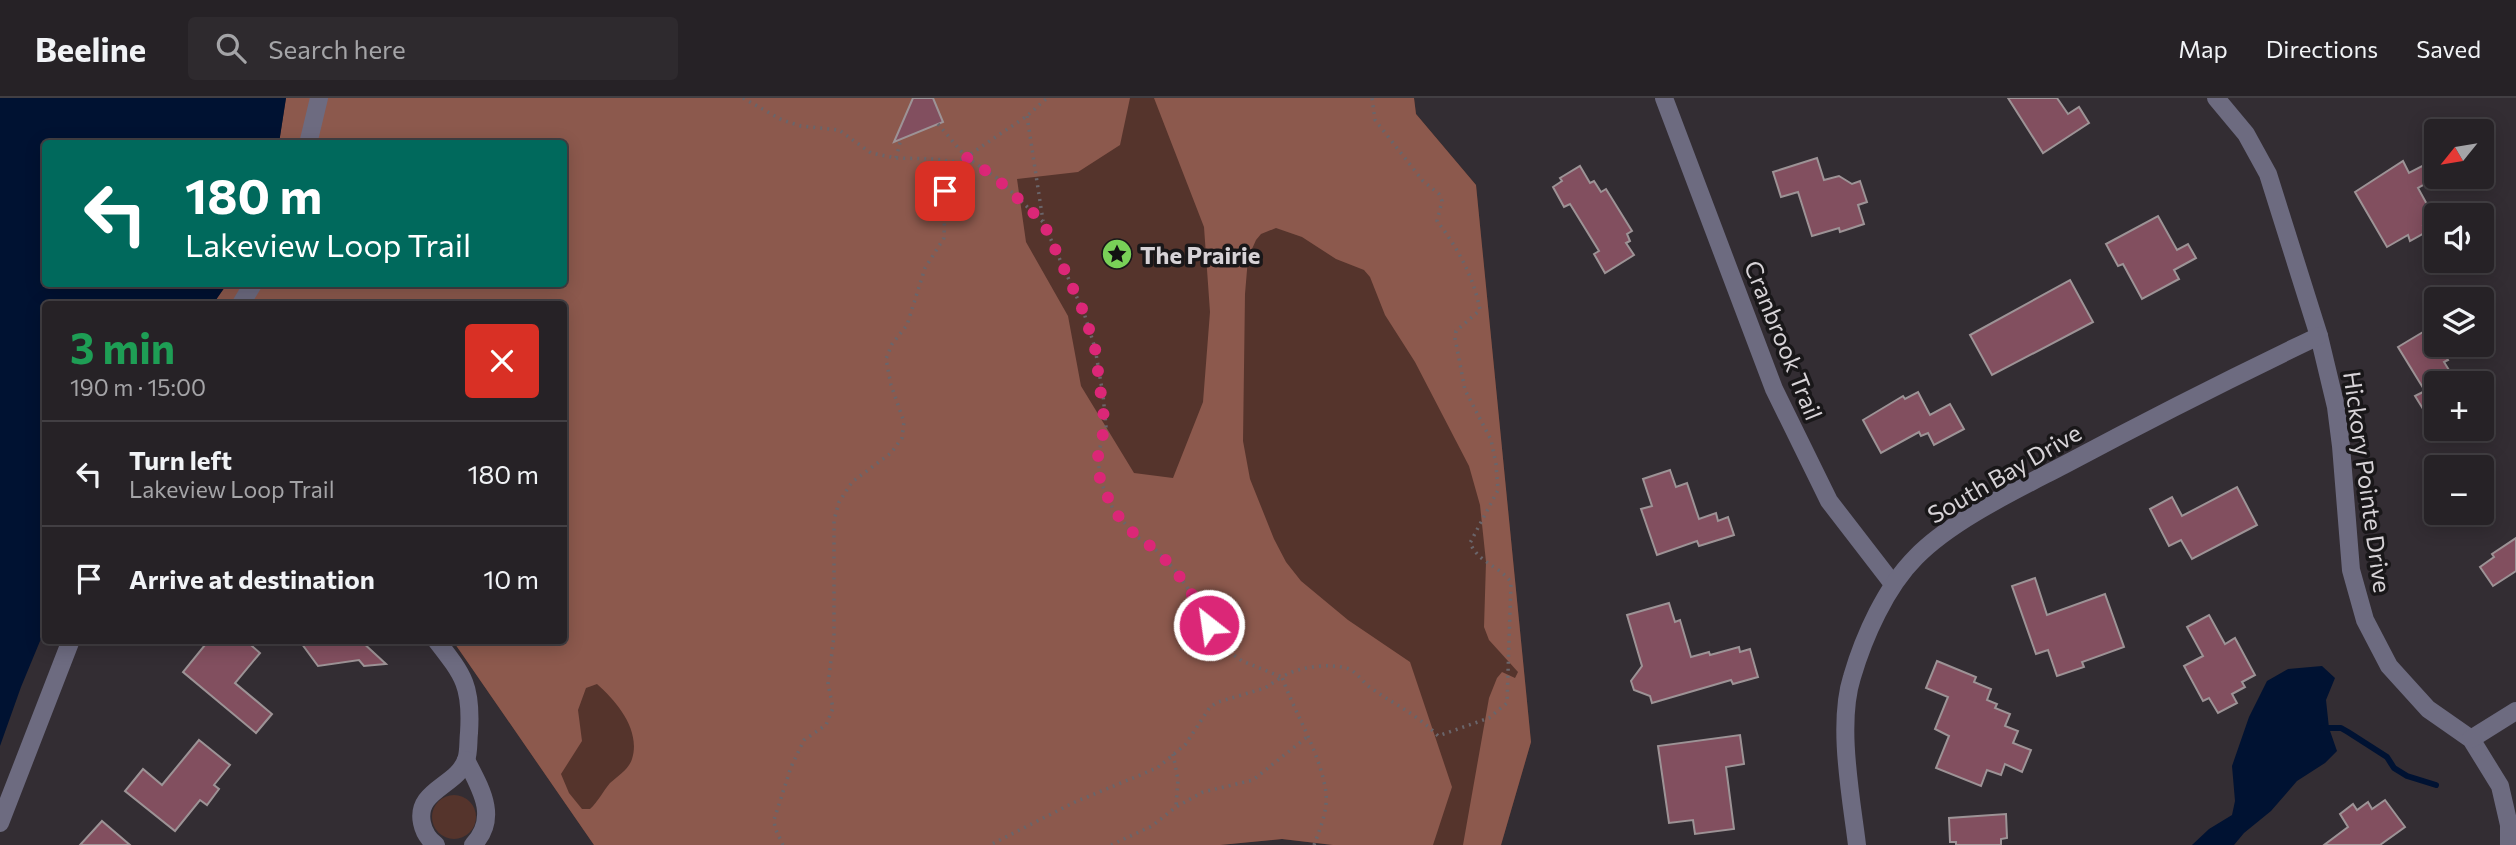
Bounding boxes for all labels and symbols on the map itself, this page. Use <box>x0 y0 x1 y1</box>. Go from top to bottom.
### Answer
north arrow <box>2424 119 2494 189</box>
pin <box>915 161 975 221</box>
place icon: The Prairie <box>1100 237 1134 271</box>
place label: The Prairie <box>1140 240 1260 269</box>
street label: Cranbrook Trail <box>1739 256 1829 424</box>
street label: Hickory Pointe Drive <box>2338 369 2398 595</box>
street label: South Bay Drive <box>1922 417 2086 529</box>
position arrow <box>1172 588 1246 662</box>

